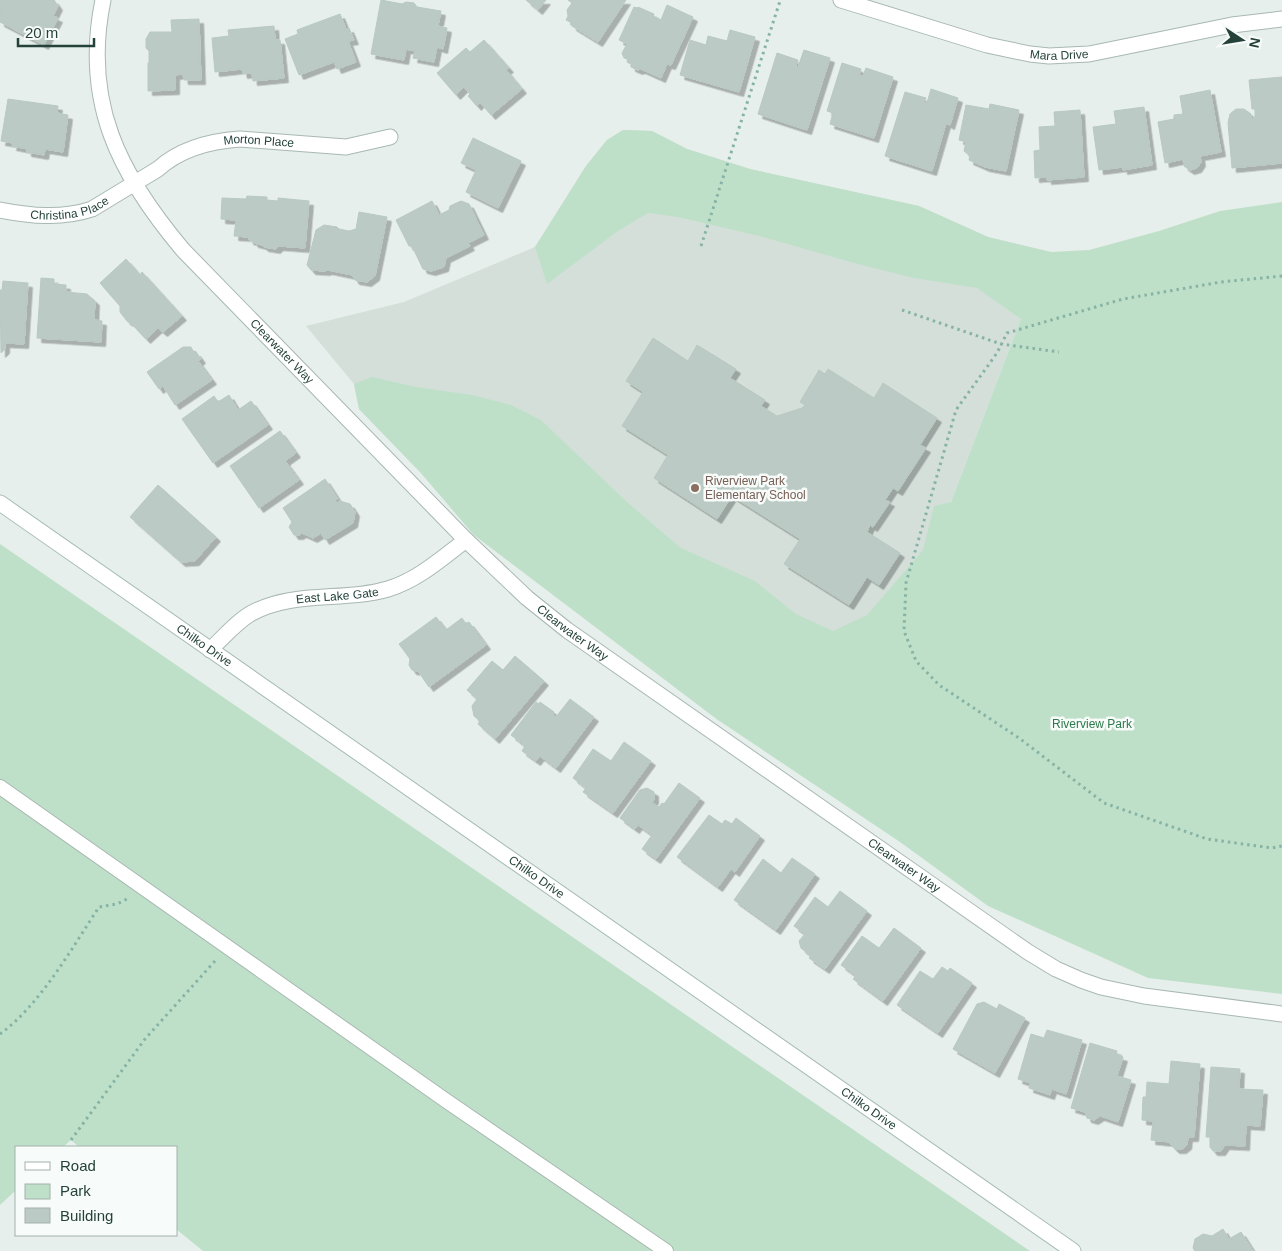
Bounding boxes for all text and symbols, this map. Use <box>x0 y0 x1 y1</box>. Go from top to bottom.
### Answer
scale bar <box>18 15 94 47</box>
north arrow <box>1217 15 1267 65</box>
text: 20 m <box>25 24 58 41</box>
text: N <box>1246 36 1264 49</box>
street label: Mara Drive <box>1029 47 1089 63</box>
street label: Morton Place <box>223 132 295 150</box>
street label: Christina Place <box>30 193 112 223</box>
street label: Clearwater Way <box>247 316 317 387</box>
place label: Riverview Park Elementary School <box>705 474 806 502</box>
marker: Riverview Park Elementary School <box>689 482 701 494</box>
street label: East Lake Gate <box>295 585 380 606</box>
street label: Clearwater Way <box>534 602 611 664</box>
street label: Chilko Drive <box>174 621 235 670</box>
park label: Riverview Park <box>1052 717 1133 731</box>
street label: Clearwater Way <box>865 835 943 895</box>
street label: Chilko Drive <box>506 853 567 901</box>
street label: Chilko Drive <box>838 1084 900 1133</box>
legend <box>15 1146 178 1236</box>
text: Road <box>60 1157 96 1174</box>
text: Park <box>60 1182 91 1199</box>
text: Building <box>60 1207 113 1224</box>

